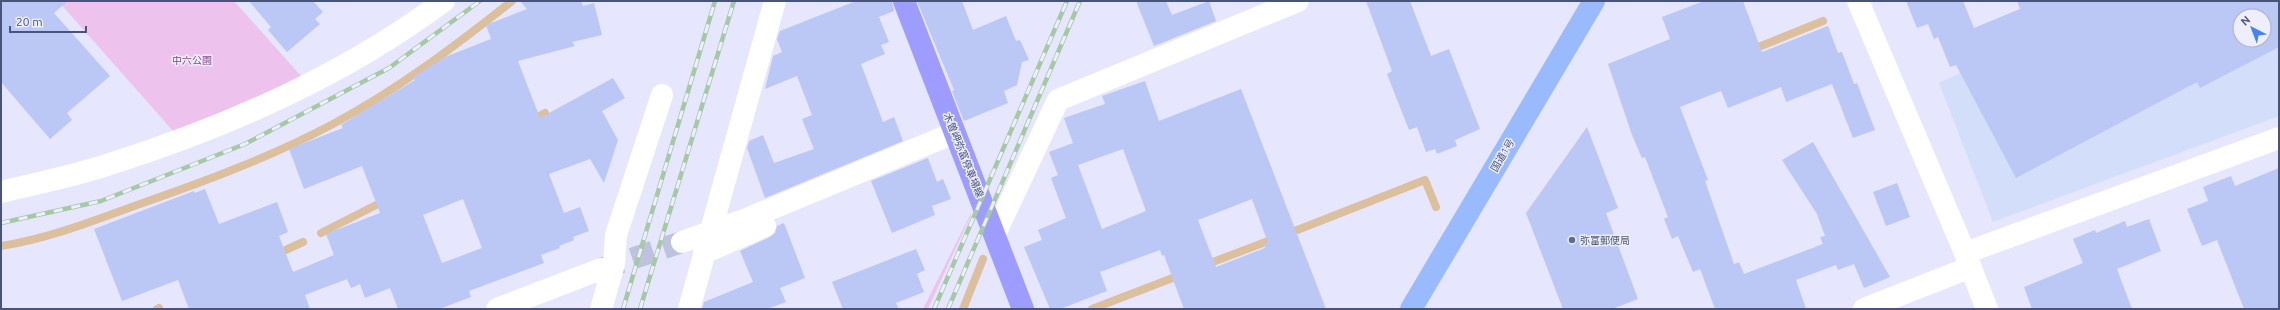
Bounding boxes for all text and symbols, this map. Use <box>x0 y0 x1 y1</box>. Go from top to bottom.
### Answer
scale bar <box>10 8 86 34</box>
north arrow <box>2232 8 2272 48</box>
text: N <box>2238 13 2252 28</box>
text: 20 m <box>16 15 43 28</box>
park label: 中六公園 <box>172 55 212 66</box>
street label: 木曽岬弥富停車場線 <box>942 111 985 199</box>
street label: 国道1号 <box>1489 137 1516 173</box>
marker: 弥富郵便局 <box>1567 235 1577 245</box>
place label: 弥富郵便局 <box>1580 235 1630 246</box>

